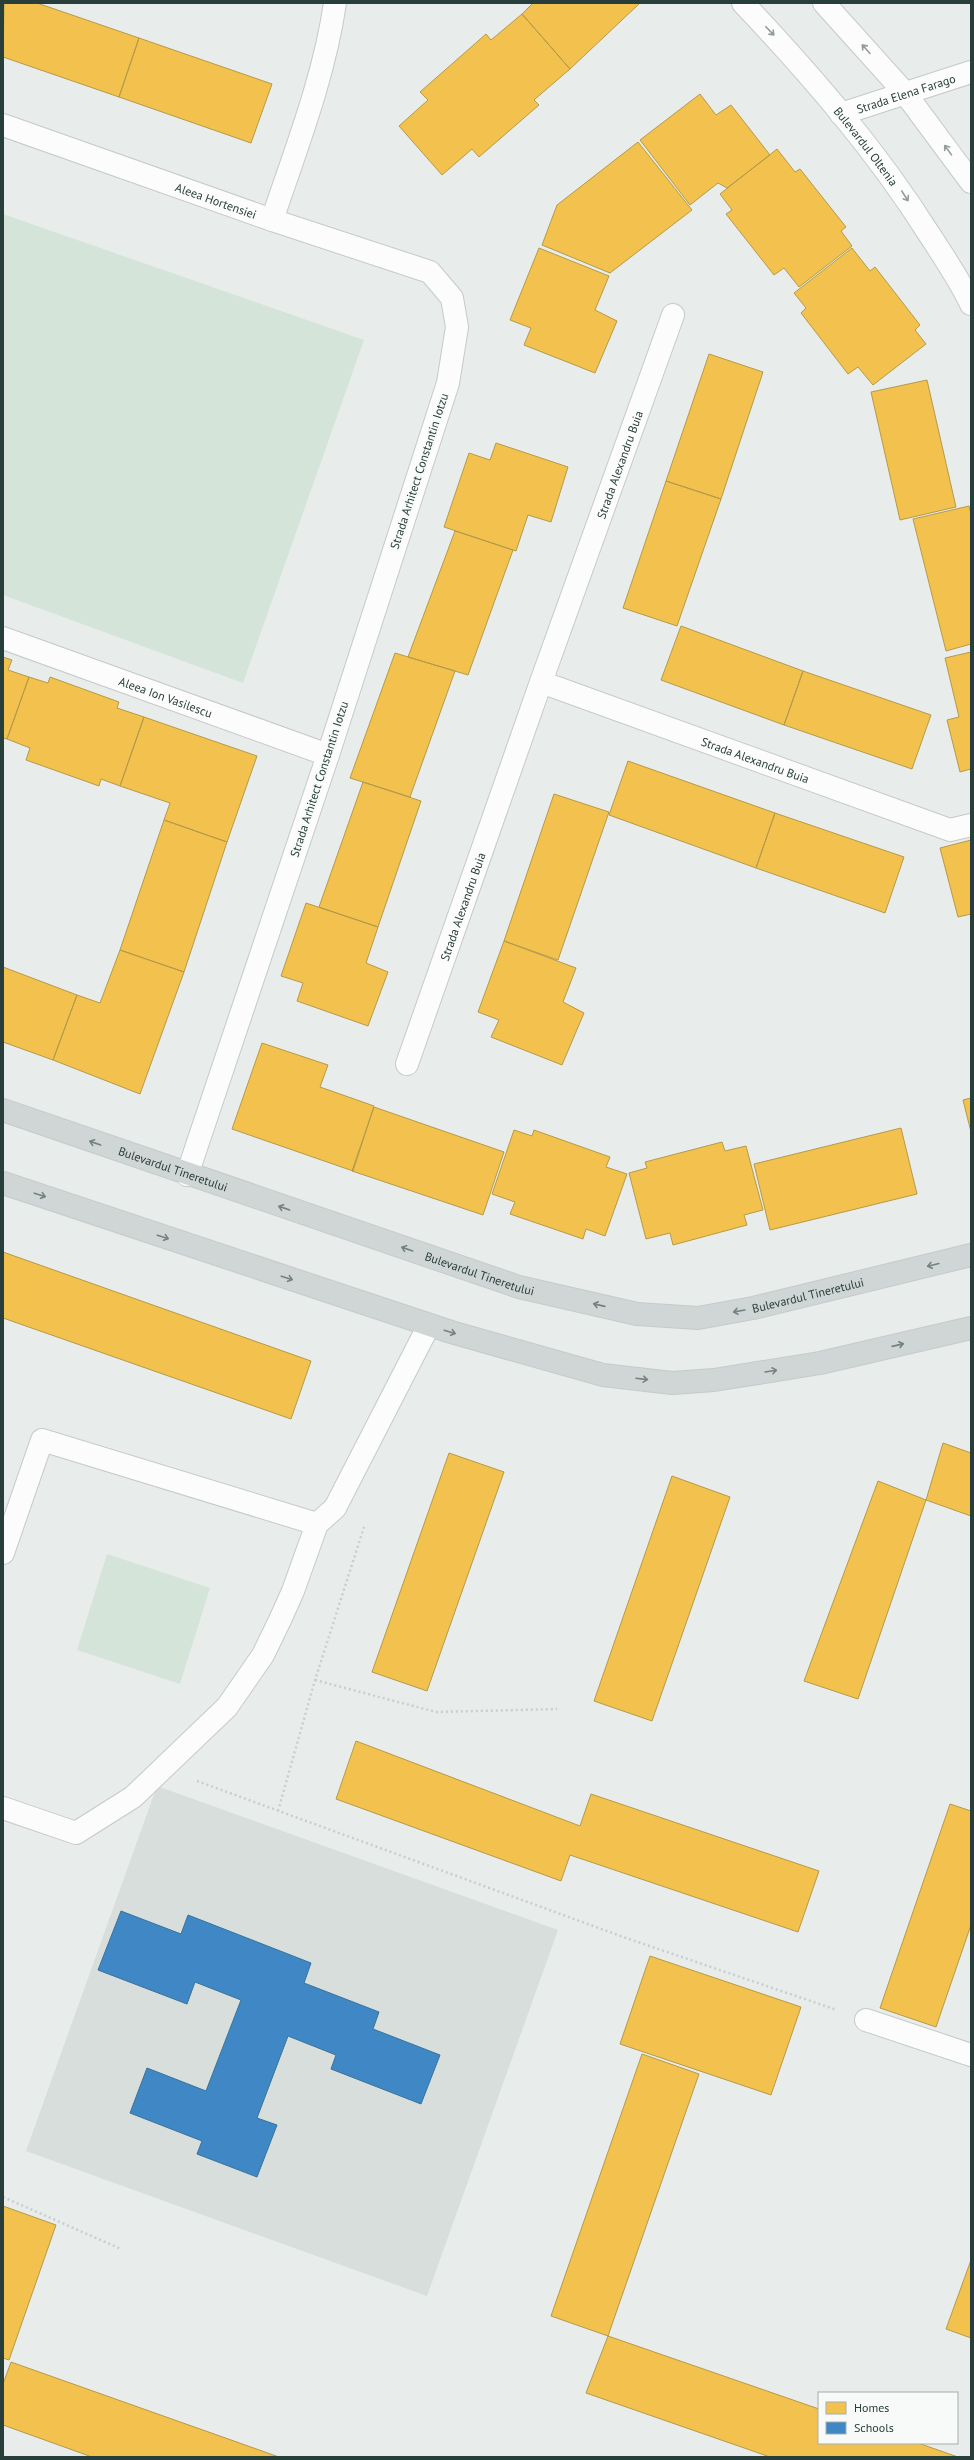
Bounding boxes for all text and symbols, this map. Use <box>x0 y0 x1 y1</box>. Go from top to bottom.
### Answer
one-way arrow <box>765 26 774 36</box>
one-way arrow <box>862 45 871 55</box>
street label: Strada Elena Farago <box>854 70 957 116</box>
street label: Bulevardul Oltenia <box>831 103 902 189</box>
one-way arrow <box>944 145 952 156</box>
street label: Aleea Hortensiei <box>174 179 259 221</box>
one-way arrow <box>901 191 910 202</box>
street label: Strada Arhitect Constantin Iotzu <box>387 391 451 551</box>
street label: Strada Alexandru Buia <box>593 408 646 521</box>
street label: Aleea Ion Vasilescu <box>117 673 215 720</box>
street label: Strada Arhitect Constantin Iotzu <box>287 699 351 859</box>
street label: Strada Alexandru Buia <box>699 733 811 786</box>
street label: Strada Alexandru Buia <box>436 850 488 963</box>
one-way arrow <box>89 1138 101 1146</box>
street label: Bulevardul Tineretului <box>117 1143 230 1194</box>
one-way arrow <box>34 1192 46 1200</box>
one-way arrow <box>277 1204 290 1211</box>
one-way arrow <box>157 1233 169 1241</box>
one-way arrow <box>401 1245 413 1253</box>
street label: Bulevardul Tineretului <box>423 1248 536 1298</box>
one-way arrow <box>927 1261 940 1269</box>
street label: Bulevardul Tineretului <box>750 1274 865 1315</box>
one-way arrow <box>280 1275 293 1282</box>
one-way arrow <box>593 1301 606 1309</box>
one-way arrow <box>732 1307 745 1315</box>
one-way arrow <box>443 1329 456 1336</box>
one-way arrow <box>891 1341 904 1349</box>
one-way arrow <box>764 1367 777 1375</box>
one-way arrow <box>635 1375 648 1383</box>
legend <box>818 2392 958 2444</box>
text: Homes <box>854 2400 889 2415</box>
text: Schools <box>854 2420 894 2435</box>

